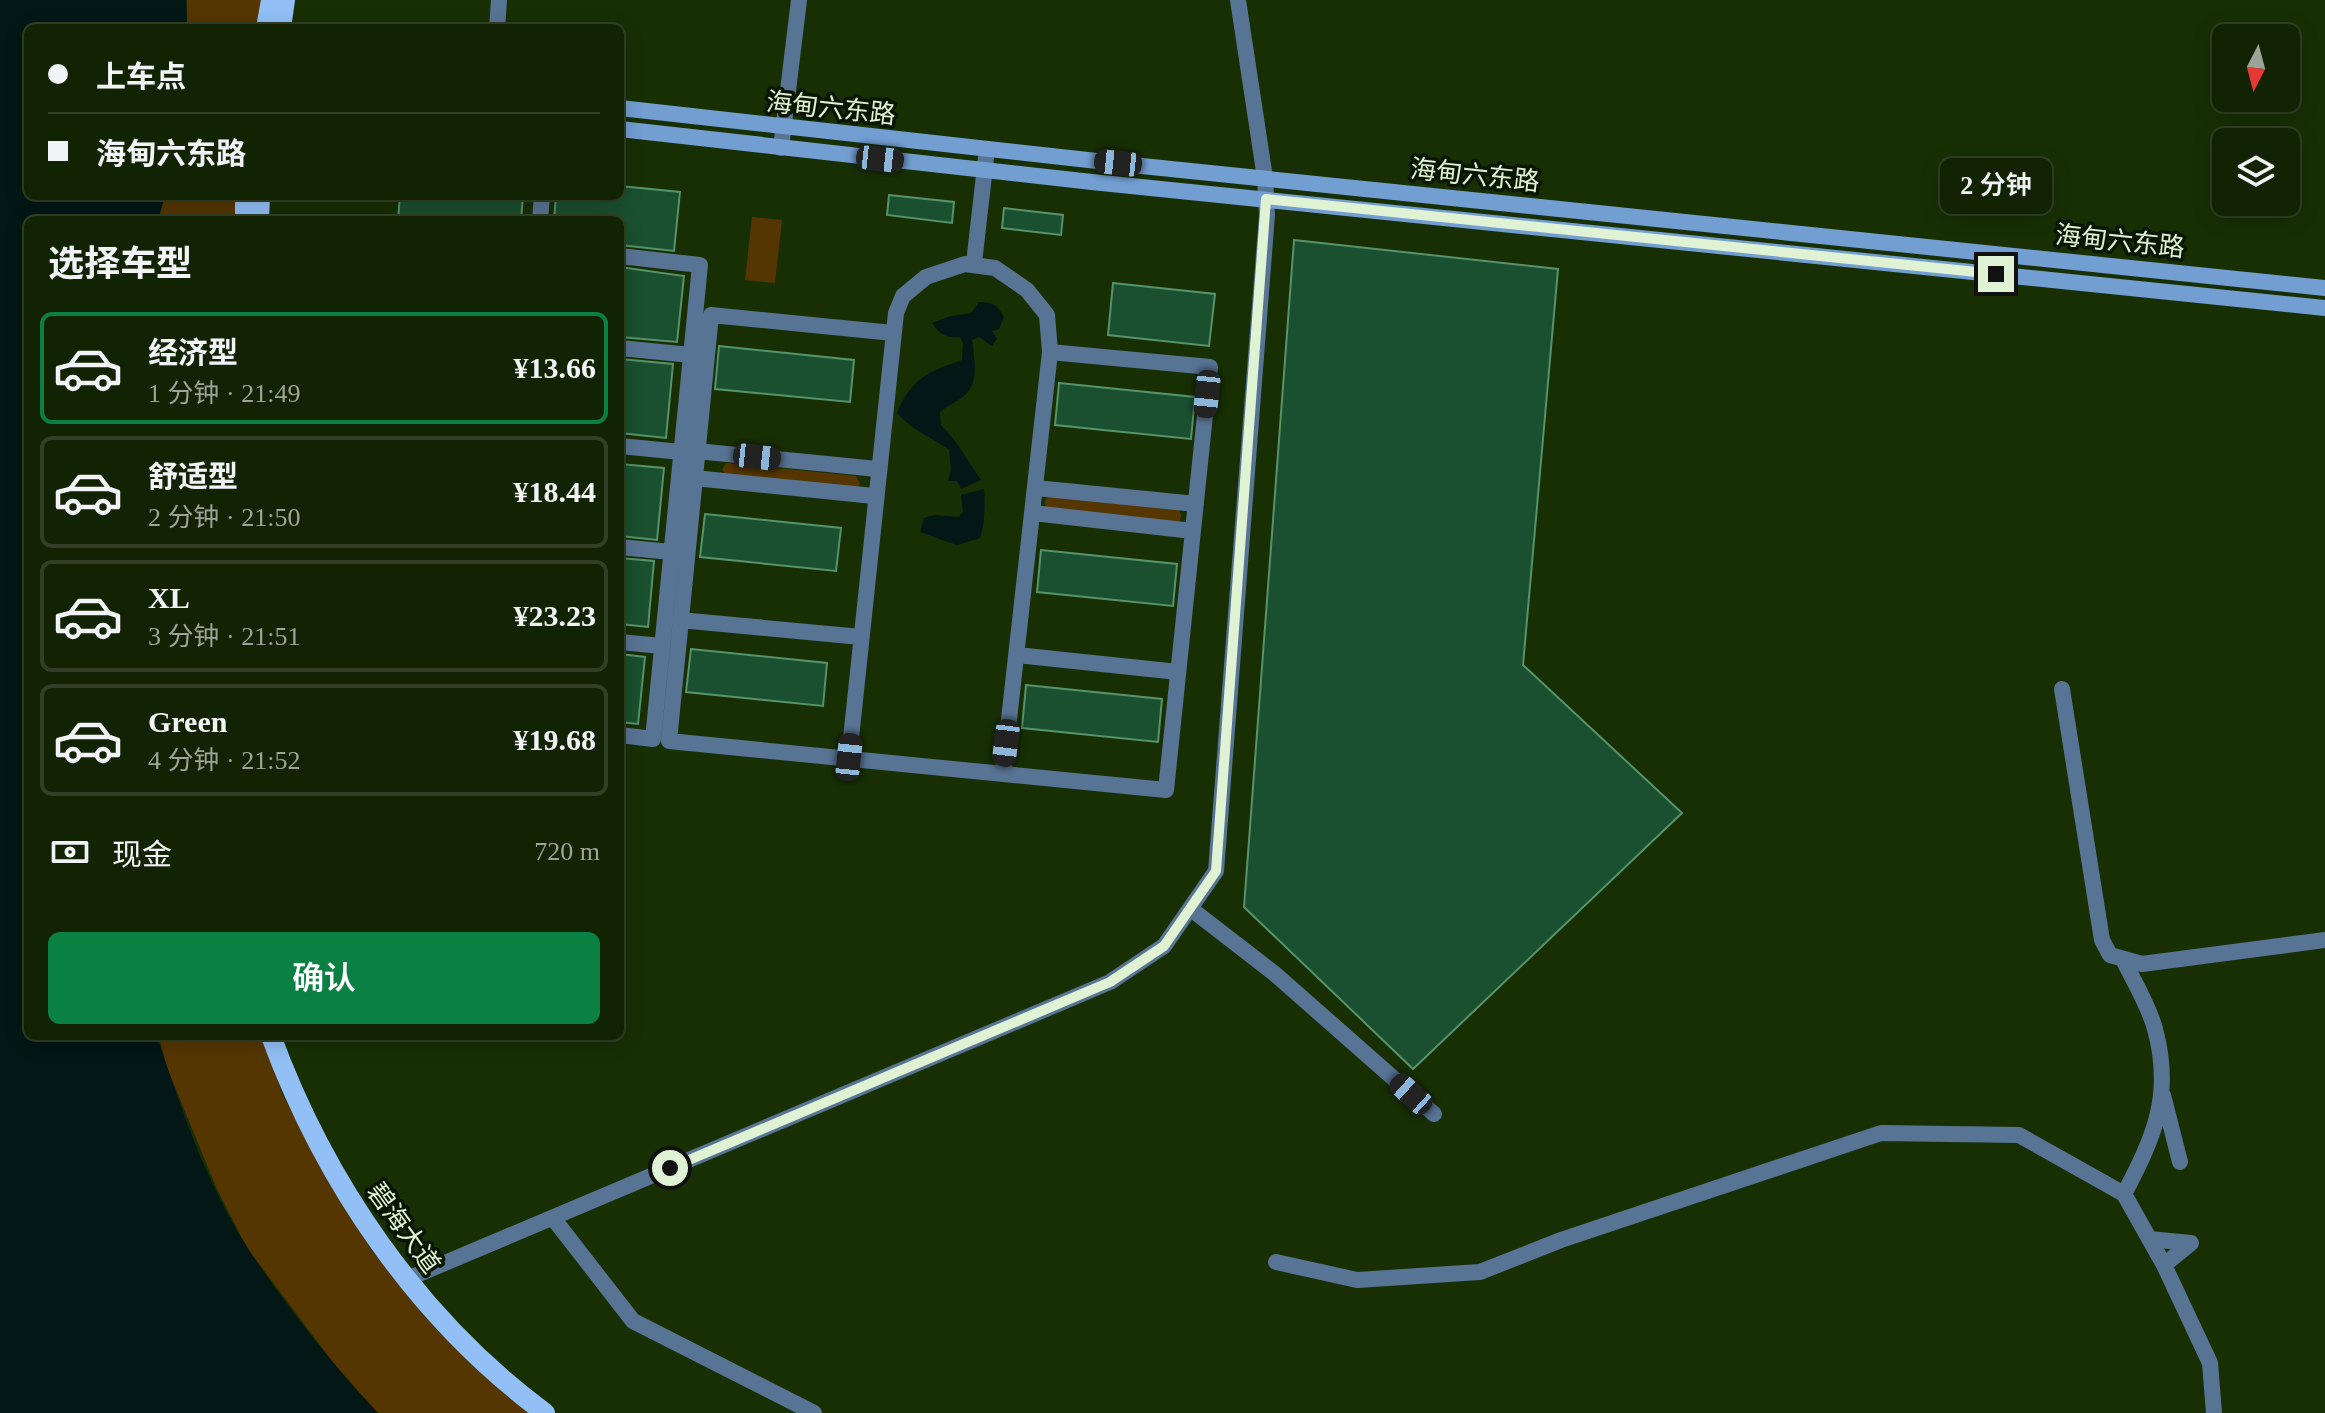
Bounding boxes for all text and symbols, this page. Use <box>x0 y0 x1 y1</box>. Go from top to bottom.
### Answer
north arrow <box>2212 24 2300 112</box>
map controls <box>2212 24 2300 216</box>
text: 上车点 <box>96 60 186 93</box>
street label: 海甸六东路 <box>765 87 897 130</box>
button: layers <box>2212 128 2300 216</box>
text: 海甸六东路 <box>96 137 246 170</box>
car <box>855 145 905 173</box>
car <box>1093 149 1143 177</box>
street label: 海甸六东路 <box>1409 154 1541 197</box>
callout: 2 分钟 <box>1940 158 2052 214</box>
text: 2 分钟 <box>1960 171 2032 200</box>
street label: 海甸六东路 <box>2054 220 2186 263</box>
text: 选择车型 <box>48 244 192 284</box>
route end <box>1978 256 2014 292</box>
icon: car <box>52 332 124 404</box>
text: 经济型 <box>148 336 238 369</box>
text: ¥13.66 <box>514 351 596 384</box>
car <box>1193 369 1221 419</box>
text: 1 分钟 · 21:49 <box>148 379 300 408</box>
car <box>732 443 782 471</box>
icon: car <box>52 456 124 528</box>
text: 舒适型 <box>148 460 238 493</box>
text: ¥18.44 <box>514 475 596 508</box>
text: 2 分钟 · 21:50 <box>148 503 300 532</box>
icon: car <box>52 580 124 652</box>
text: XL <box>148 581 190 614</box>
text: ¥23.23 <box>514 599 596 632</box>
text: 3 分钟 · 21:51 <box>148 622 300 651</box>
icon: car <box>52 704 124 776</box>
text: Green <box>148 705 227 738</box>
car <box>991 718 1021 768</box>
text: ¥19.68 <box>514 723 596 756</box>
car <box>835 732 863 782</box>
text: 4 分钟 · 21:52 <box>148 746 300 775</box>
icon: cash <box>48 830 92 874</box>
text: 720 m <box>534 837 600 866</box>
text: 现金 <box>112 838 172 871</box>
button: 确认 <box>48 932 600 1024</box>
car <box>1385 1069 1437 1119</box>
route start <box>652 1150 688 1186</box>
street label: 碧海大道 <box>361 1178 446 1279</box>

